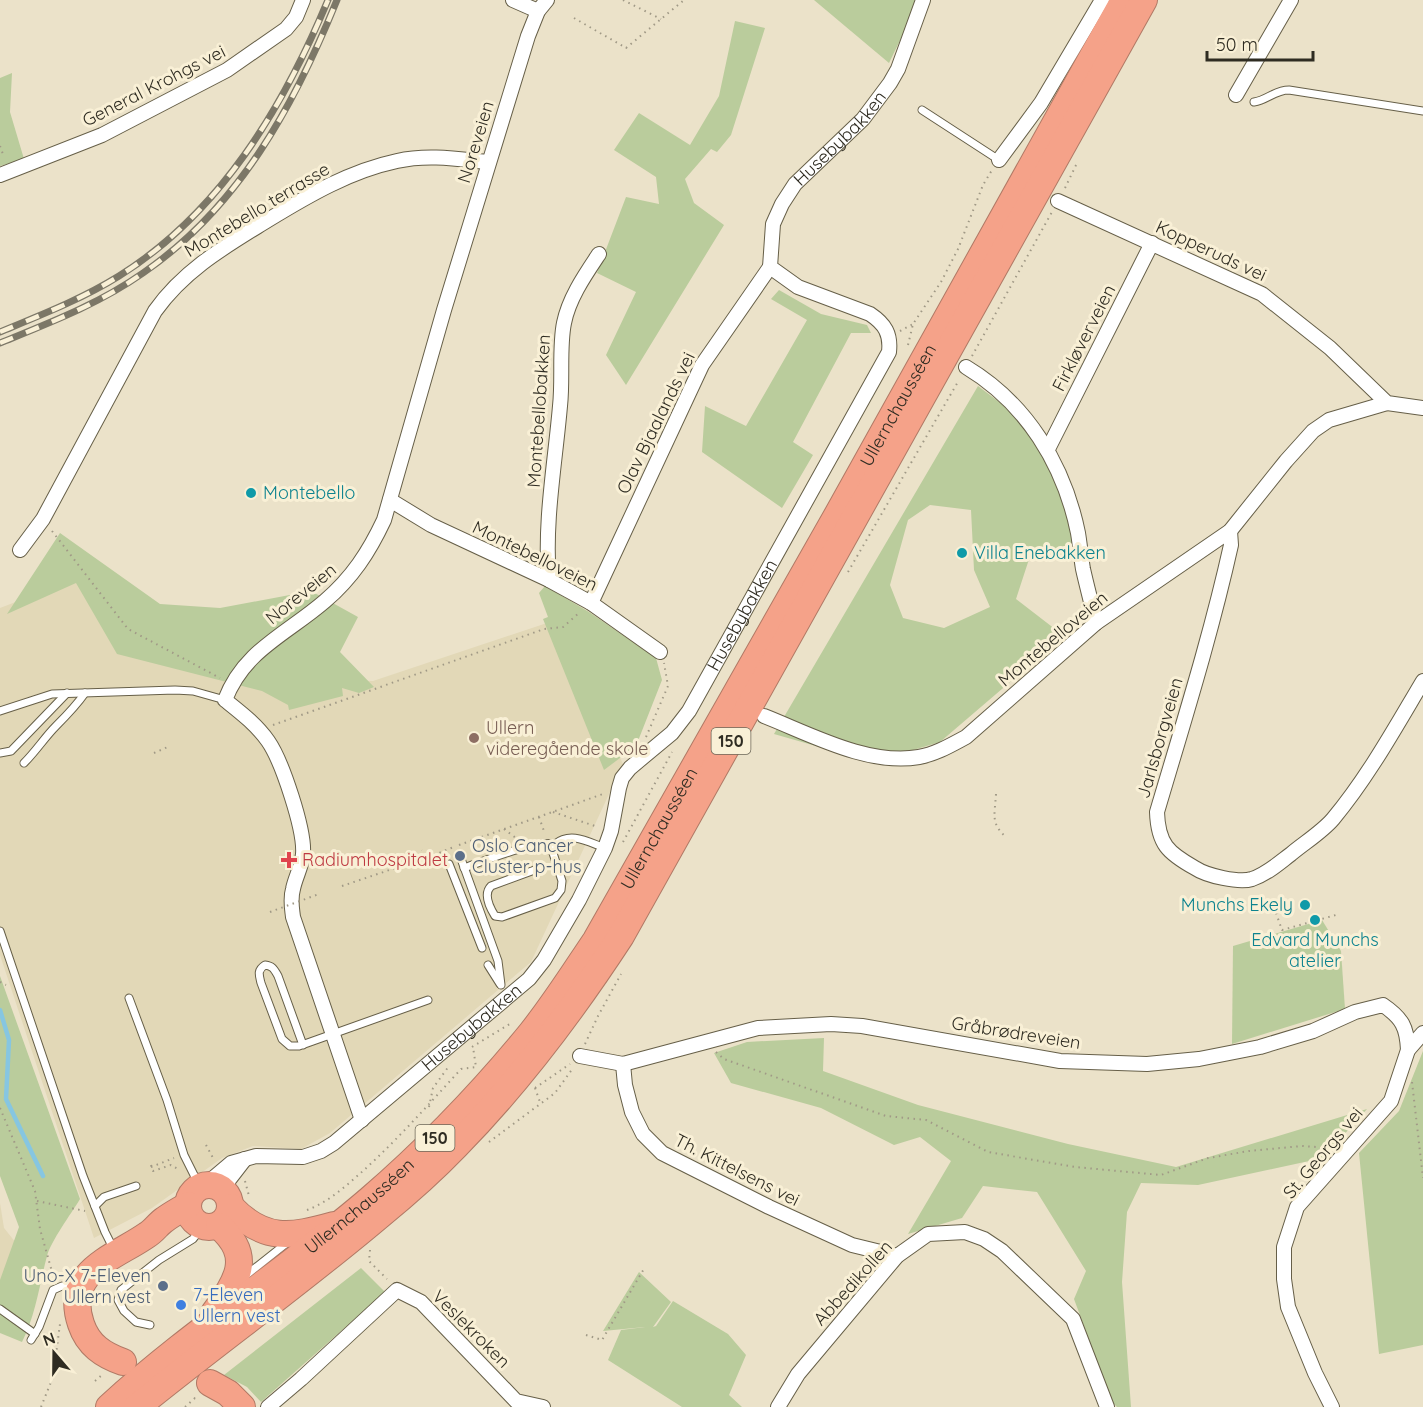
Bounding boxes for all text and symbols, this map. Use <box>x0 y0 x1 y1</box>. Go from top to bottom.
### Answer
scale bar <box>1207 24 1314 62</box>
text: 50 m <box>1216 33 1258 56</box>
street label: General Krohgs vei <box>78 40 229 132</box>
street label: Husebybakken <box>788 86 891 191</box>
street label: Noreveien <box>452 98 499 186</box>
street label: Montebello terrasse <box>180 157 333 262</box>
street label: Kopperuds vei <box>1152 215 1270 286</box>
street label: Firkløverveien <box>1047 280 1120 395</box>
street label: Montebellobakken <box>522 334 555 488</box>
street label: Ullernchausséen <box>855 340 941 470</box>
street label: Olav Bjaalands vei <box>611 348 700 497</box>
place label: Montebello <box>263 481 355 504</box>
marker: Montebello <box>244 486 258 500</box>
street label: Montebelloveien <box>469 515 602 596</box>
place label: Villa Enebakken <box>974 541 1106 564</box>
marker: Villa Enebakken <box>955 546 969 560</box>
street label: Husebybakken <box>702 555 782 675</box>
street label: Noreveien <box>261 558 341 629</box>
street label: Montebelloveien <box>993 586 1112 691</box>
street label: Jarlsborgveien <box>1131 675 1188 801</box>
place label: Ullern videregående skole <box>486 716 648 760</box>
road number: 150 <box>712 728 750 754</box>
marker: Ullern videregående skole <box>467 731 481 745</box>
street label: Ullernchausséen <box>615 763 703 893</box>
place label: Oslo Cancer Cluster p-hus <box>472 834 581 878</box>
place label: Radiumhospitalet <box>302 848 448 871</box>
marker: Oslo Cancer Cluster p-hus <box>453 849 467 863</box>
marker: Radiumhospitalet <box>280 851 298 869</box>
place label: Munchs Ekely <box>1181 893 1293 916</box>
marker: Munchs Ekely <box>1298 898 1312 912</box>
marker: Edvard Munchs atelier <box>1308 913 1322 927</box>
place label: Edvard Munchs atelier <box>1251 928 1379 972</box>
street label: Husebybakken <box>416 978 526 1076</box>
street label: Gråbrødreveien <box>950 1011 1082 1054</box>
street label: St. Georgs vei <box>1278 1102 1368 1203</box>
road number: 150 <box>416 1125 454 1151</box>
street label: Th. Kittelsens vei <box>671 1128 804 1211</box>
street label: Ullernchausséen <box>300 1153 419 1259</box>
street label: Abbedikollen <box>808 1235 897 1330</box>
place label: Uno-X 7-Eleven Ullern vest <box>24 1264 151 1308</box>
marker: Uno-X 7-Eleven Ullern vest <box>156 1279 170 1293</box>
place label: 7-Eleven Ullern vest <box>193 1283 281 1327</box>
street label: Veslekroken <box>427 1285 515 1373</box>
marker: 7-Eleven Ullern vest <box>174 1298 188 1312</box>
north arrow <box>24 1323 84 1383</box>
text: N <box>40 1327 58 1350</box>

